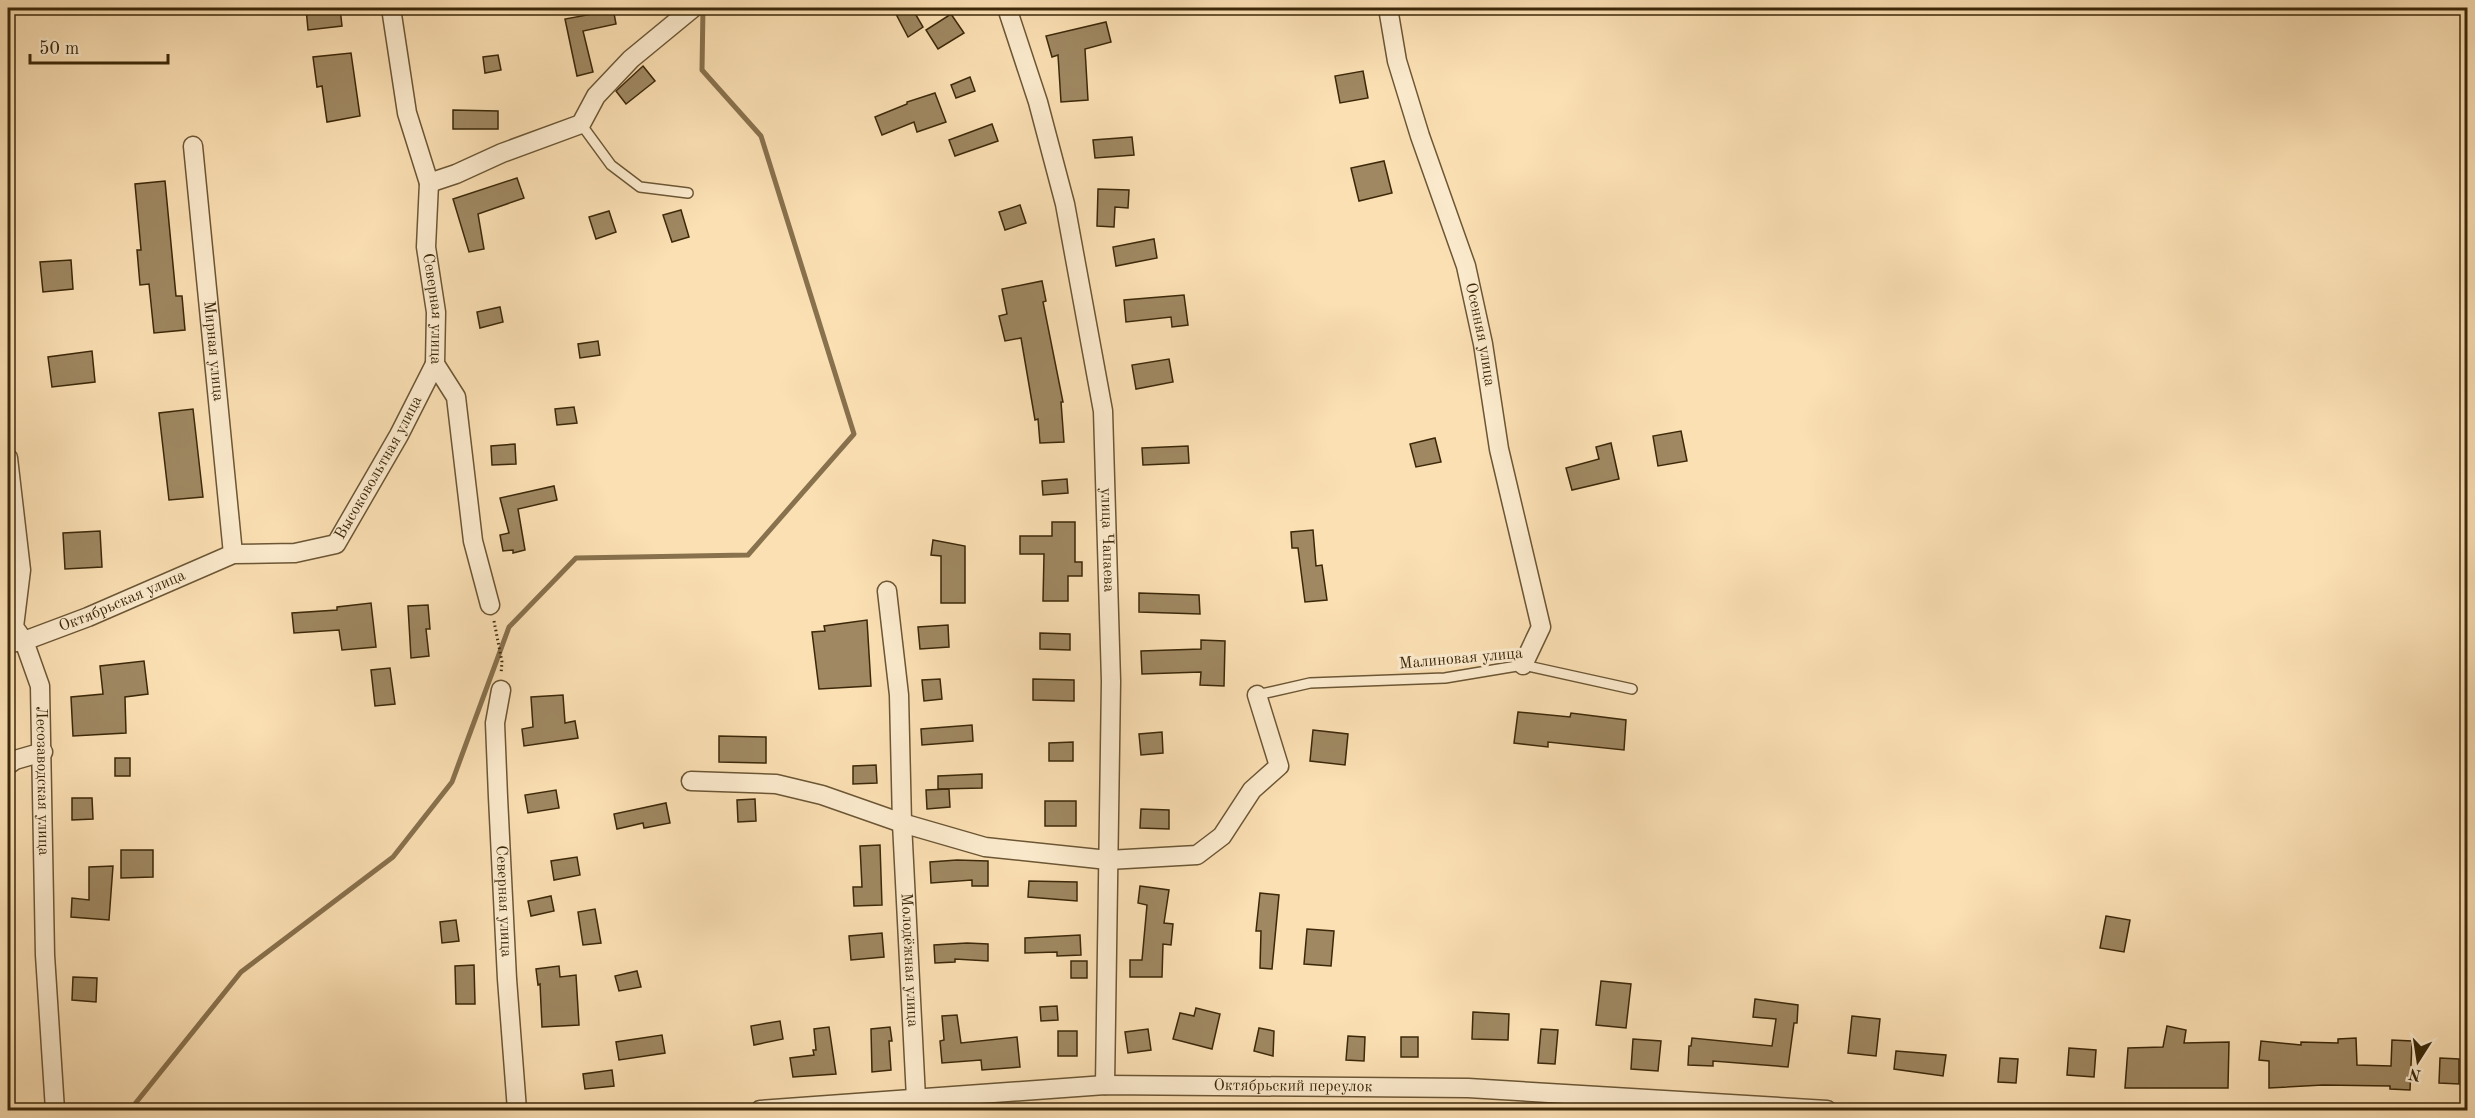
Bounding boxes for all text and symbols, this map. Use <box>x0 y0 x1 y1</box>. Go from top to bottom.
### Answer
scale bar <box>30 27 168 65</box>
text: 50 m <box>39 40 79 58</box>
street label: Северная улица <box>419 252 444 365</box>
street label: Осенняя улица <box>1462 281 1497 387</box>
street label: Мирная улица <box>200 300 226 402</box>
street label: Высоковольтная улица <box>332 393 425 542</box>
street label: улица Чапаева <box>1097 487 1116 593</box>
street label: Октябрьская улица <box>57 568 188 635</box>
street label: Малиновая улица <box>1399 646 1524 672</box>
street label: Лесозаводская улица <box>32 706 51 856</box>
street label: Северная улица <box>492 845 514 958</box>
street label: Молодёжная улица <box>898 893 920 1028</box>
north arrow <box>2388 1031 2448 1091</box>
text: N <box>2407 1064 2423 1083</box>
street label: Октябрьский переулок <box>1213 1078 1373 1095</box>

